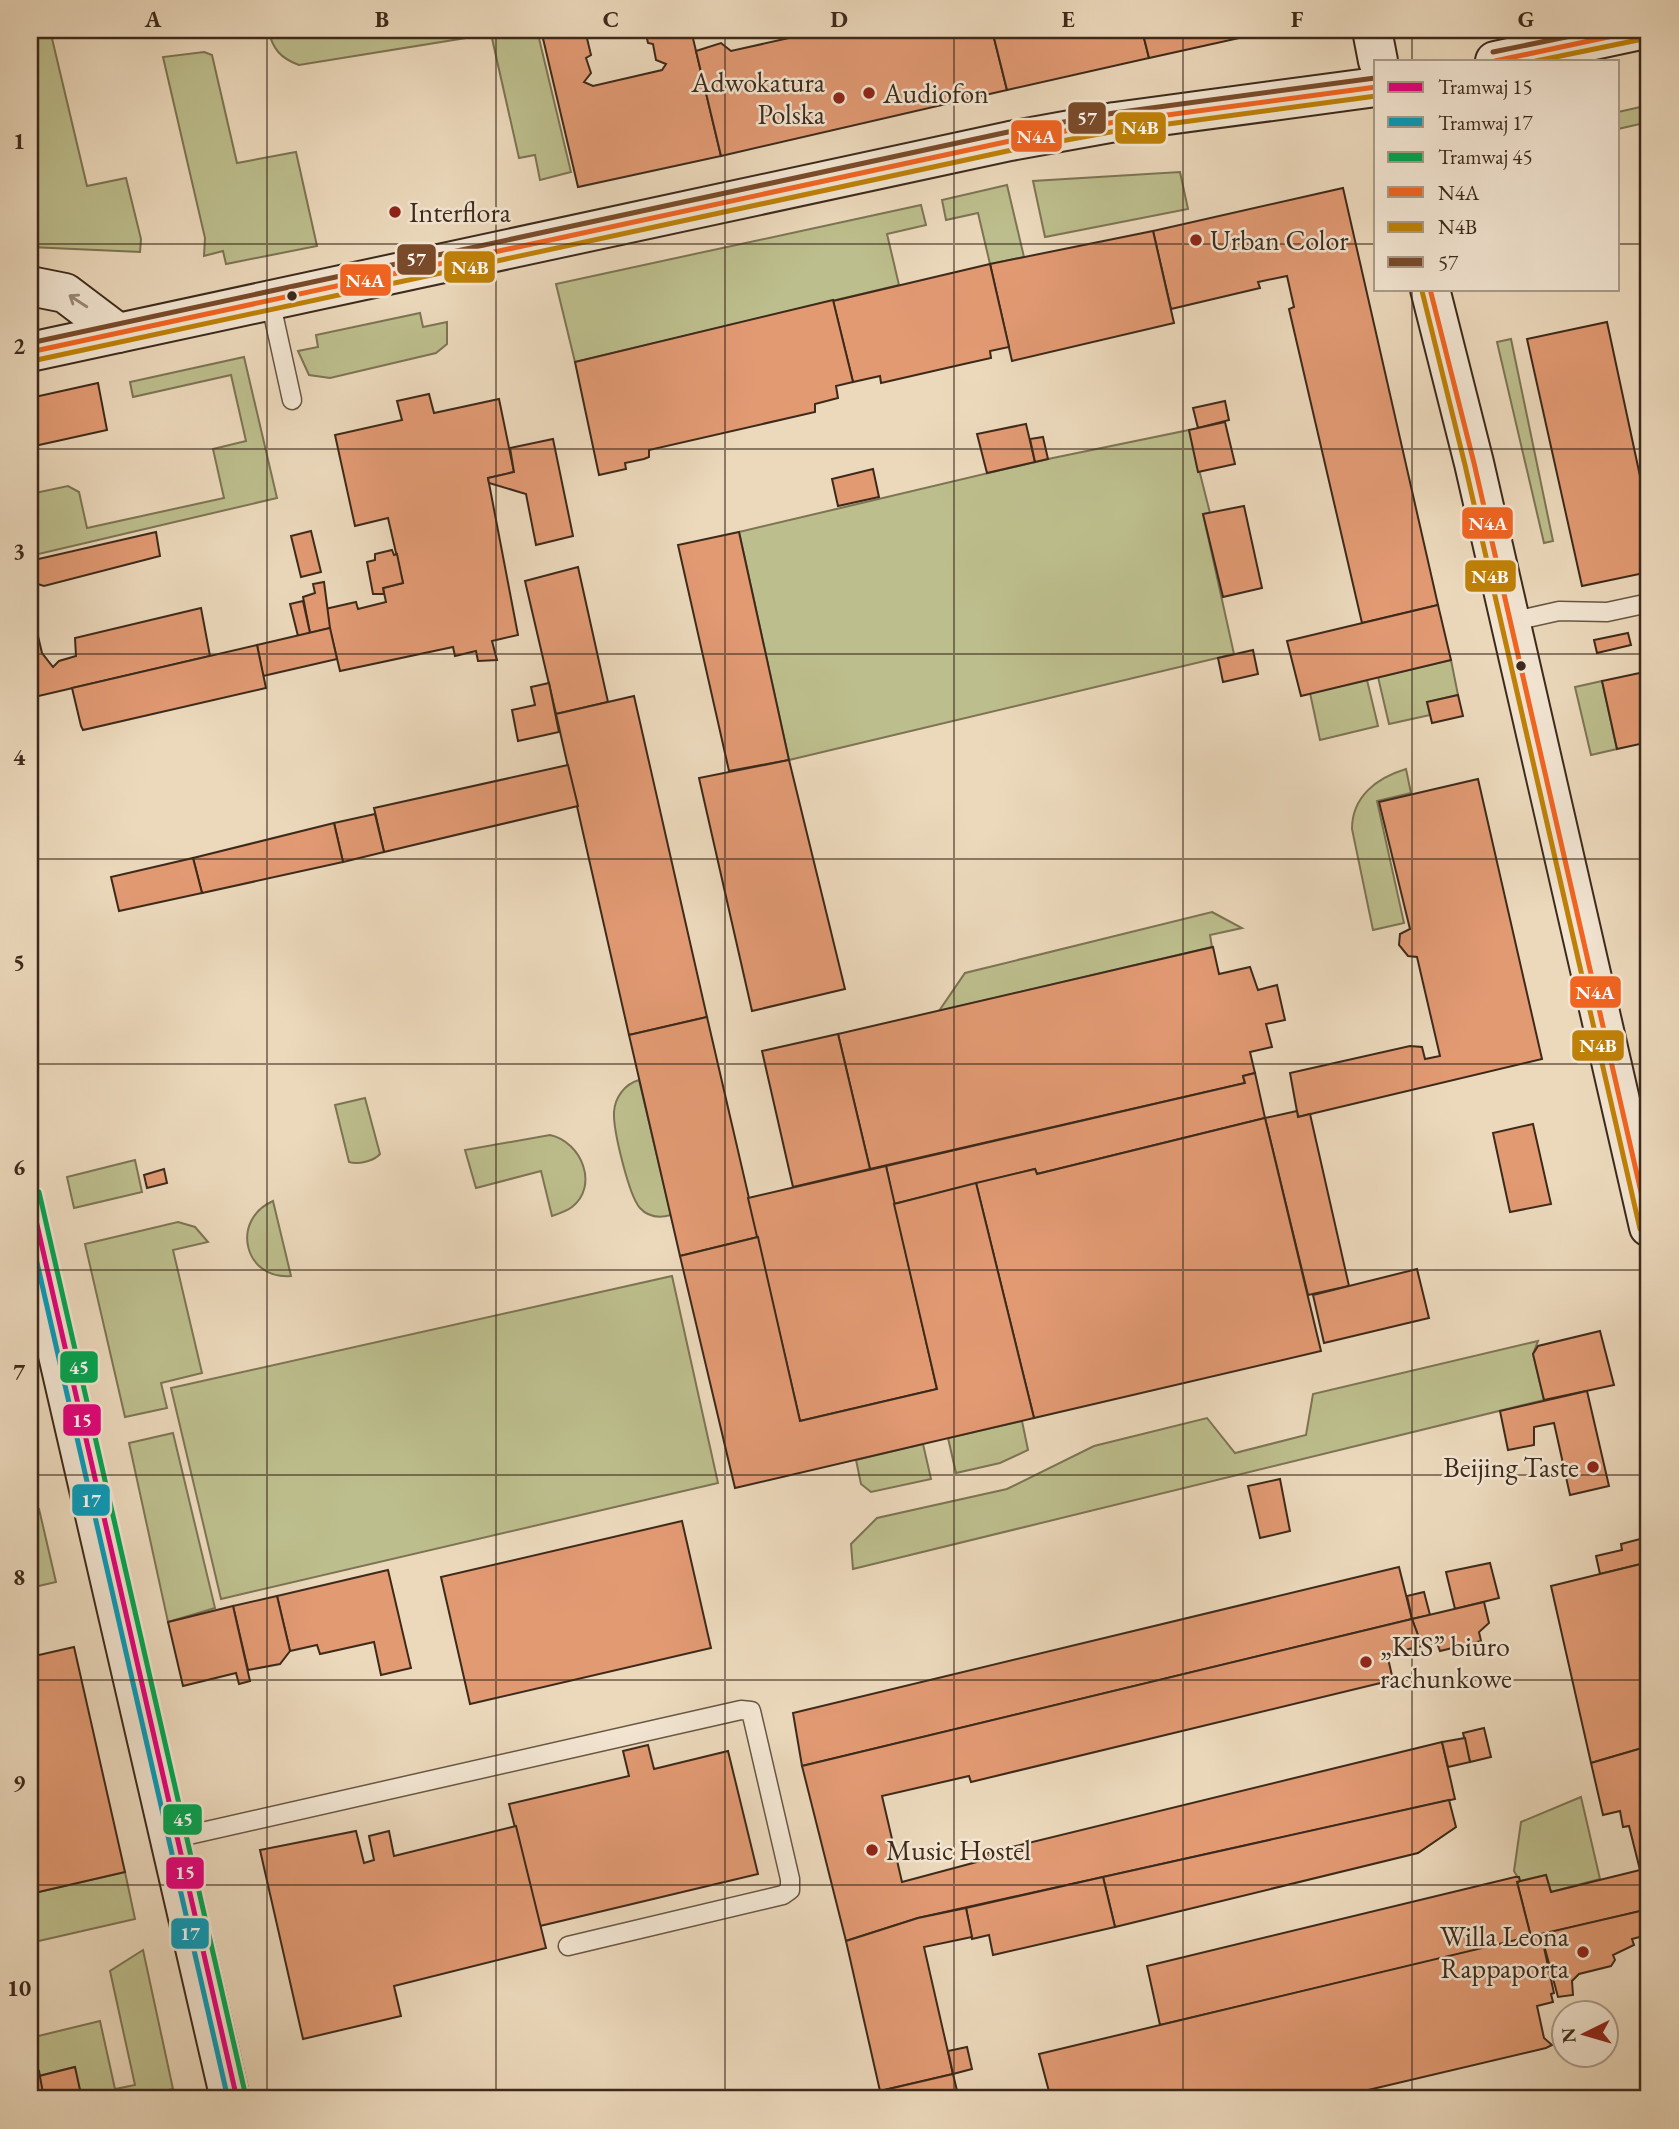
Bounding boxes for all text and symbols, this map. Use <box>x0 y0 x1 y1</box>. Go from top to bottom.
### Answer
text: A <box>144 4 162 34</box>
text: B <box>375 4 389 34</box>
text: C <box>603 4 619 34</box>
text: D <box>830 4 848 34</box>
text: E <box>1061 4 1075 34</box>
text: F <box>1291 4 1304 34</box>
text: G <box>1518 4 1534 34</box>
legend <box>1374 60 1620 290</box>
place label: Adwokatura Polska <box>690 64 826 132</box>
text: Tramwaj 15 <box>1438 73 1533 100</box>
place label: Audiofon <box>882 75 989 111</box>
marker: Audiofon <box>861 85 877 101</box>
marker: Adwokatura Polska <box>831 90 847 106</box>
line badge: 57 <box>1067 101 1107 135</box>
text: 57 <box>1077 106 1098 131</box>
text: Tramwaj 17 <box>1438 109 1533 136</box>
line badge: N4B <box>1114 111 1167 145</box>
text: N4B <box>1121 115 1159 140</box>
line badge: N4A <box>1010 119 1063 153</box>
text: N4A <box>1016 124 1056 149</box>
text: 1 <box>13 126 25 156</box>
text: Tramwaj 45 <box>1438 143 1533 170</box>
text: N4A <box>1438 179 1480 206</box>
place label: Interflora <box>409 194 512 230</box>
marker: Interflora <box>387 204 403 220</box>
text: N4B <box>1438 213 1477 240</box>
place label: Urban Color <box>1210 222 1349 258</box>
marker: Urban Color <box>1188 232 1204 248</box>
line badge: 57 <box>396 243 437 276</box>
text: 57 <box>406 247 427 272</box>
text: 57 <box>1438 249 1459 276</box>
line badge: N4B <box>443 250 496 284</box>
text: N4B <box>451 255 489 280</box>
line badge: N4A <box>339 263 392 297</box>
text: N4A <box>345 268 385 293</box>
unlabelled marker <box>285 289 299 303</box>
one-way arrow <box>69 294 88 309</box>
text: 2 <box>13 331 25 361</box>
line badge: N4A <box>1461 506 1514 540</box>
text: N4A <box>1468 511 1508 536</box>
text: 3 <box>13 536 25 566</box>
line badge: N4B <box>1464 559 1517 593</box>
text: N4B <box>1471 564 1509 589</box>
unlabelled marker <box>1514 659 1528 673</box>
text: 4 <box>13 742 26 772</box>
text: 5 <box>13 947 25 977</box>
line badge: N4A <box>1569 975 1622 1009</box>
text: N4A <box>1575 980 1615 1005</box>
line badge: N4B <box>1571 1029 1625 1062</box>
text: N4B <box>1579 1033 1617 1058</box>
text: 6 <box>13 1152 25 1182</box>
line badge: 45 <box>59 1350 99 1384</box>
text: 45 <box>69 1355 89 1380</box>
text: 7 <box>13 1357 26 1387</box>
line badge: 15 <box>62 1403 102 1437</box>
text: 15 <box>72 1408 92 1433</box>
place label: Beijing Taste <box>1443 1449 1579 1485</box>
marker: Beijing Taste <box>1585 1459 1601 1475</box>
line badge: 17 <box>71 1483 111 1517</box>
text: 17 <box>81 1488 102 1513</box>
text: 8 <box>13 1562 25 1592</box>
place label: „KIS” biuro rachunkowe <box>1380 1628 1512 1696</box>
marker: „KIS” biuro rachunkowe <box>1358 1654 1374 1670</box>
text: 9 <box>13 1768 25 1798</box>
line badge: 45 <box>162 1803 203 1836</box>
text: 45 <box>173 1807 193 1832</box>
place label: Music Hostel <box>886 1832 1031 1868</box>
marker: Music Hostel <box>864 1842 880 1858</box>
line badge: 15 <box>165 1856 205 1890</box>
text: 15 <box>175 1860 195 1885</box>
line badge: 17 <box>170 1917 210 1950</box>
place label: Willa Leona Rappaporta <box>1440 1918 1570 1986</box>
text: 17 <box>180 1921 201 1946</box>
marker: Willa Leona Rappaporta <box>1575 1944 1591 1960</box>
text: 10 <box>7 1973 31 2003</box>
north arrow <box>1550 2000 1620 2070</box>
text: N <box>1555 2026 1582 2044</box>

